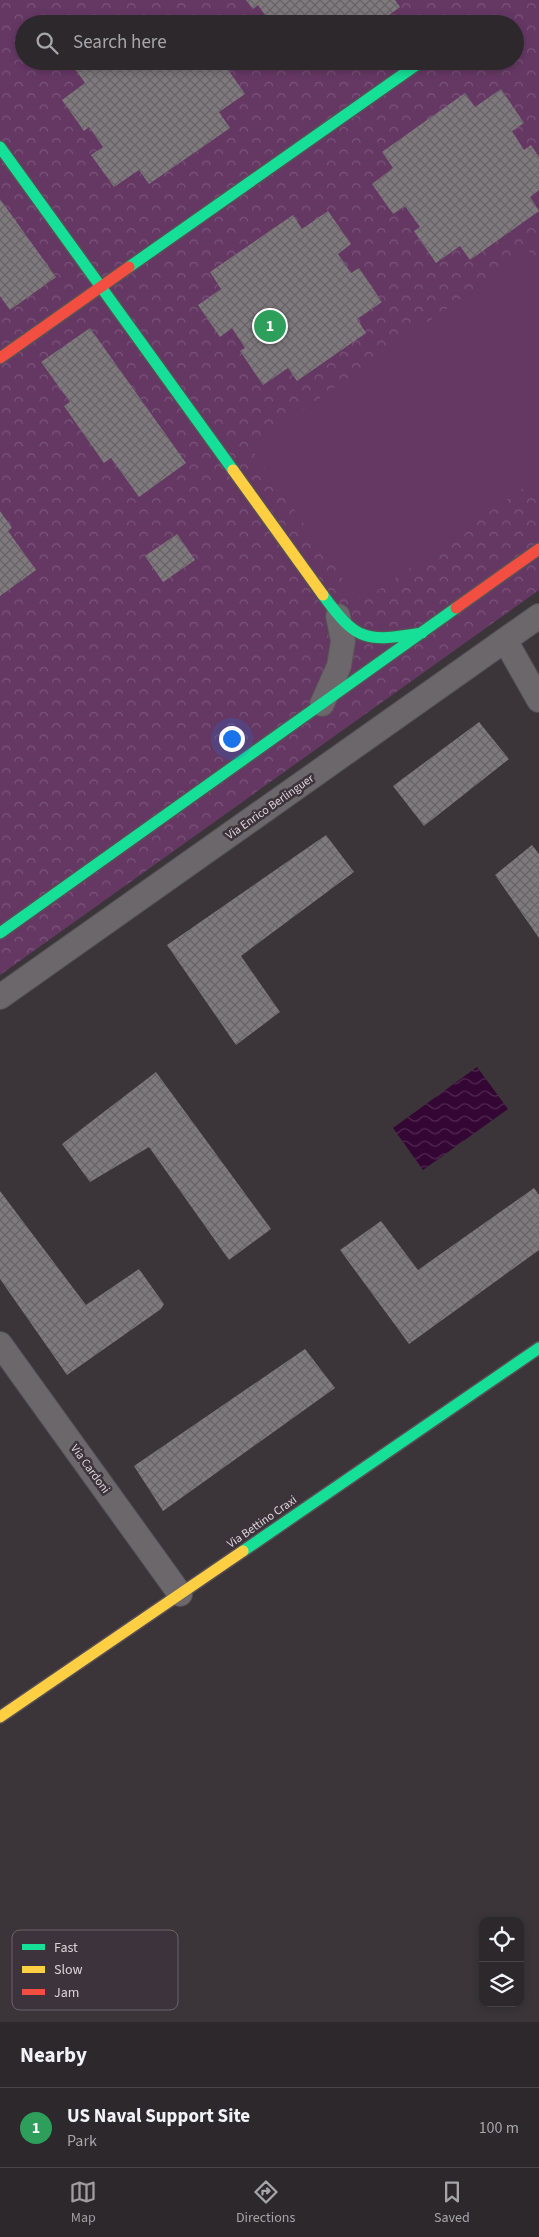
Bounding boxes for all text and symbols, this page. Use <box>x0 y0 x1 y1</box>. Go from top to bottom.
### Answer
search box <box>15 15 524 70</box>
icon: search <box>33 29 61 57</box>
text: Search here <box>73 29 167 56</box>
pin: 1 <box>254 307 286 345</box>
your location <box>219 726 245 752</box>
street label: Via Enrico Berlinguer <box>222 770 318 844</box>
street label: Via Cardoni <box>66 1441 114 1497</box>
street label: Via Bettino Craxi <box>224 1492 300 1552</box>
map controls <box>479 1917 524 2007</box>
button: locate <box>479 1917 524 1962</box>
legend <box>12 1930 178 2010</box>
text: Fast <box>54 1938 78 1958</box>
text: Slow <box>54 1960 83 1980</box>
button: layers <box>479 1962 524 2007</box>
text: Jam <box>54 1983 79 2003</box>
text: Nearby <box>20 2040 87 2070</box>
text: US Naval Support Site <box>67 2103 250 2130</box>
text: 1 <box>32 2117 40 2139</box>
text: 100 m <box>479 2117 519 2139</box>
text: Park <box>67 2130 97 2152</box>
tab: Map <box>69 2178 97 2228</box>
tab: Directions <box>236 2178 295 2228</box>
tab: Saved <box>434 2178 470 2228</box>

